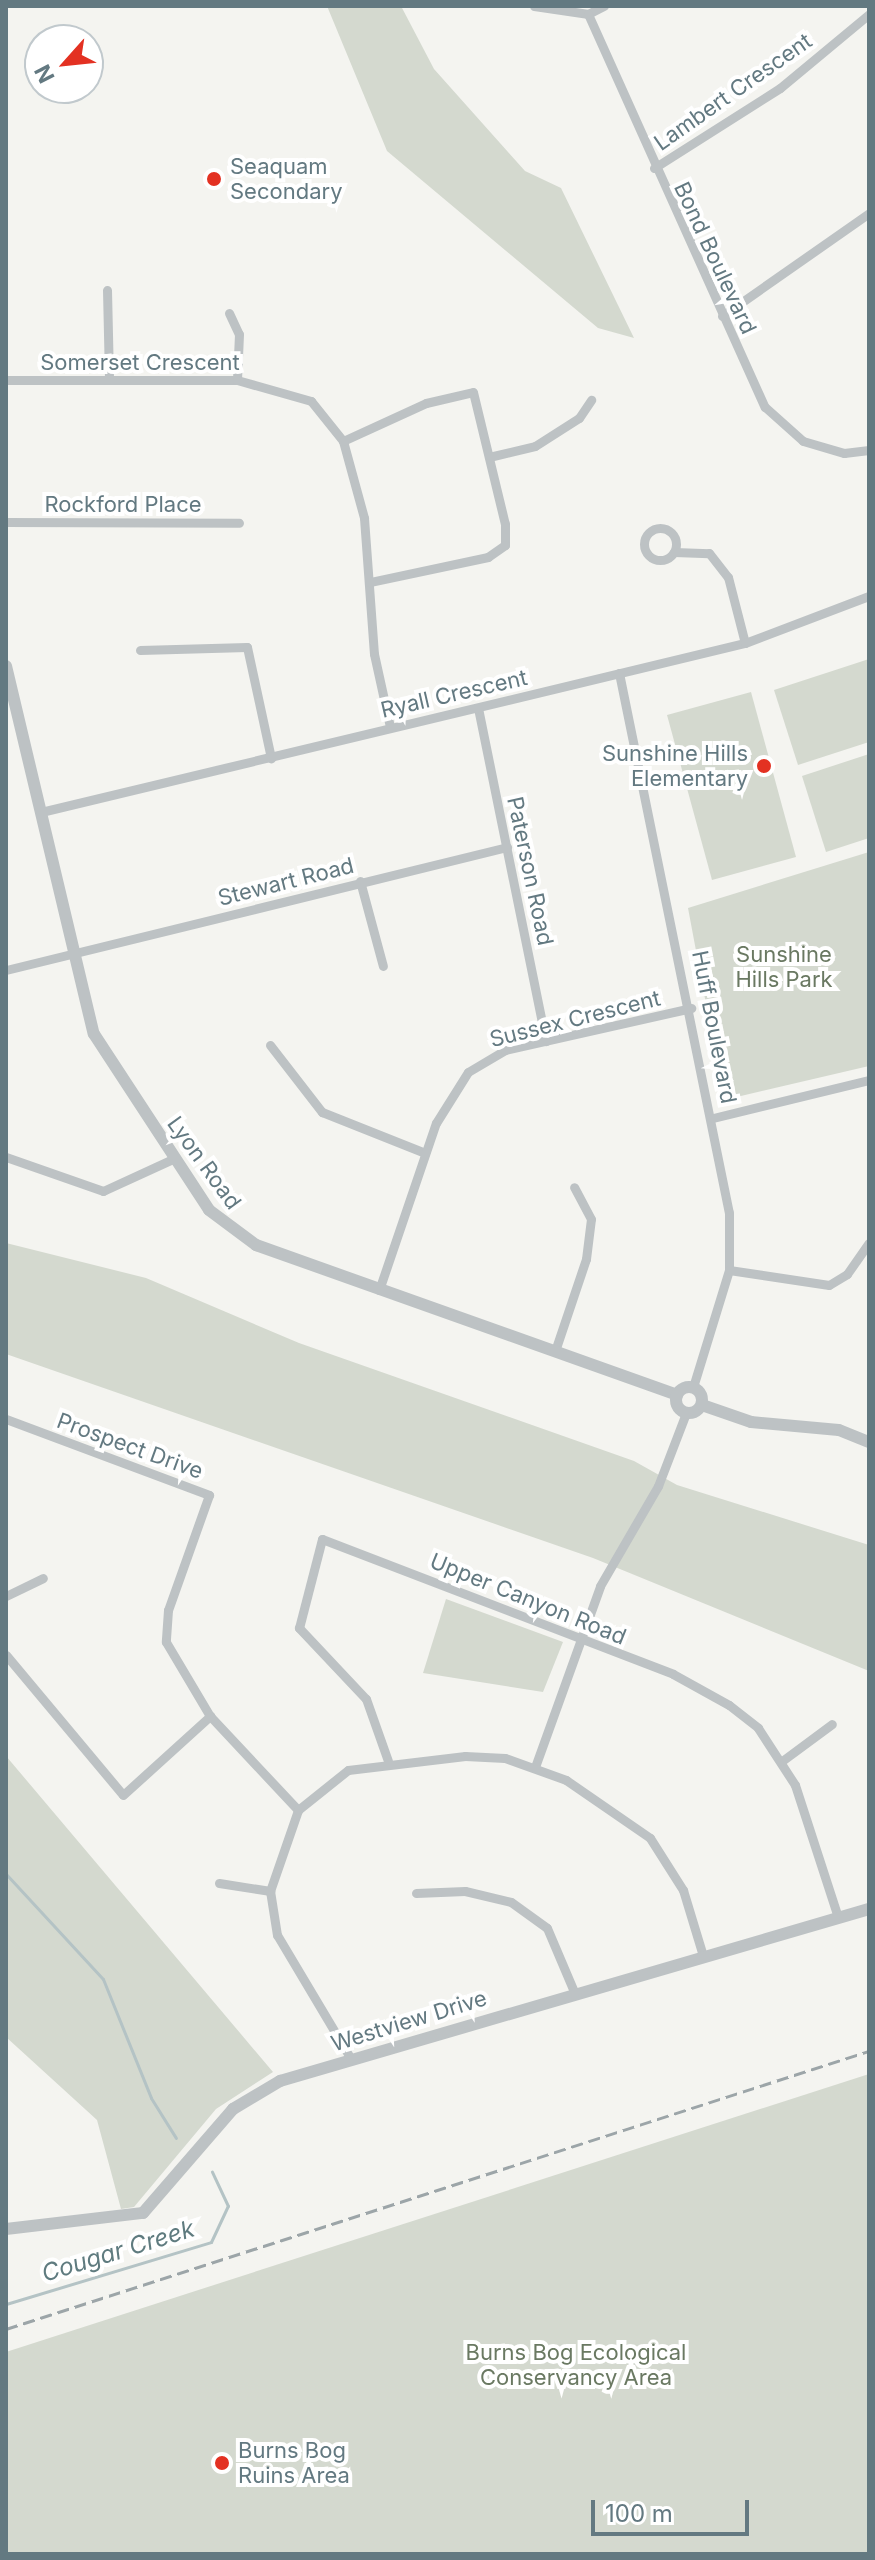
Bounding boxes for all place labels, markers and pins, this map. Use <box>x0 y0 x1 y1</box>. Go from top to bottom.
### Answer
place label: Seaquam Secondary <box>230 153 343 204</box>
marker: Seaquam Secondary <box>205 170 223 188</box>
place label: Sunshine Hills Elementary <box>602 740 748 792</box>
marker: Sunshine Hills Elementary <box>755 757 773 775</box>
place label: Burns Bog Ruins Area <box>238 2437 350 2488</box>
marker: Burns Bog Ruins Area <box>213 2454 231 2472</box>

